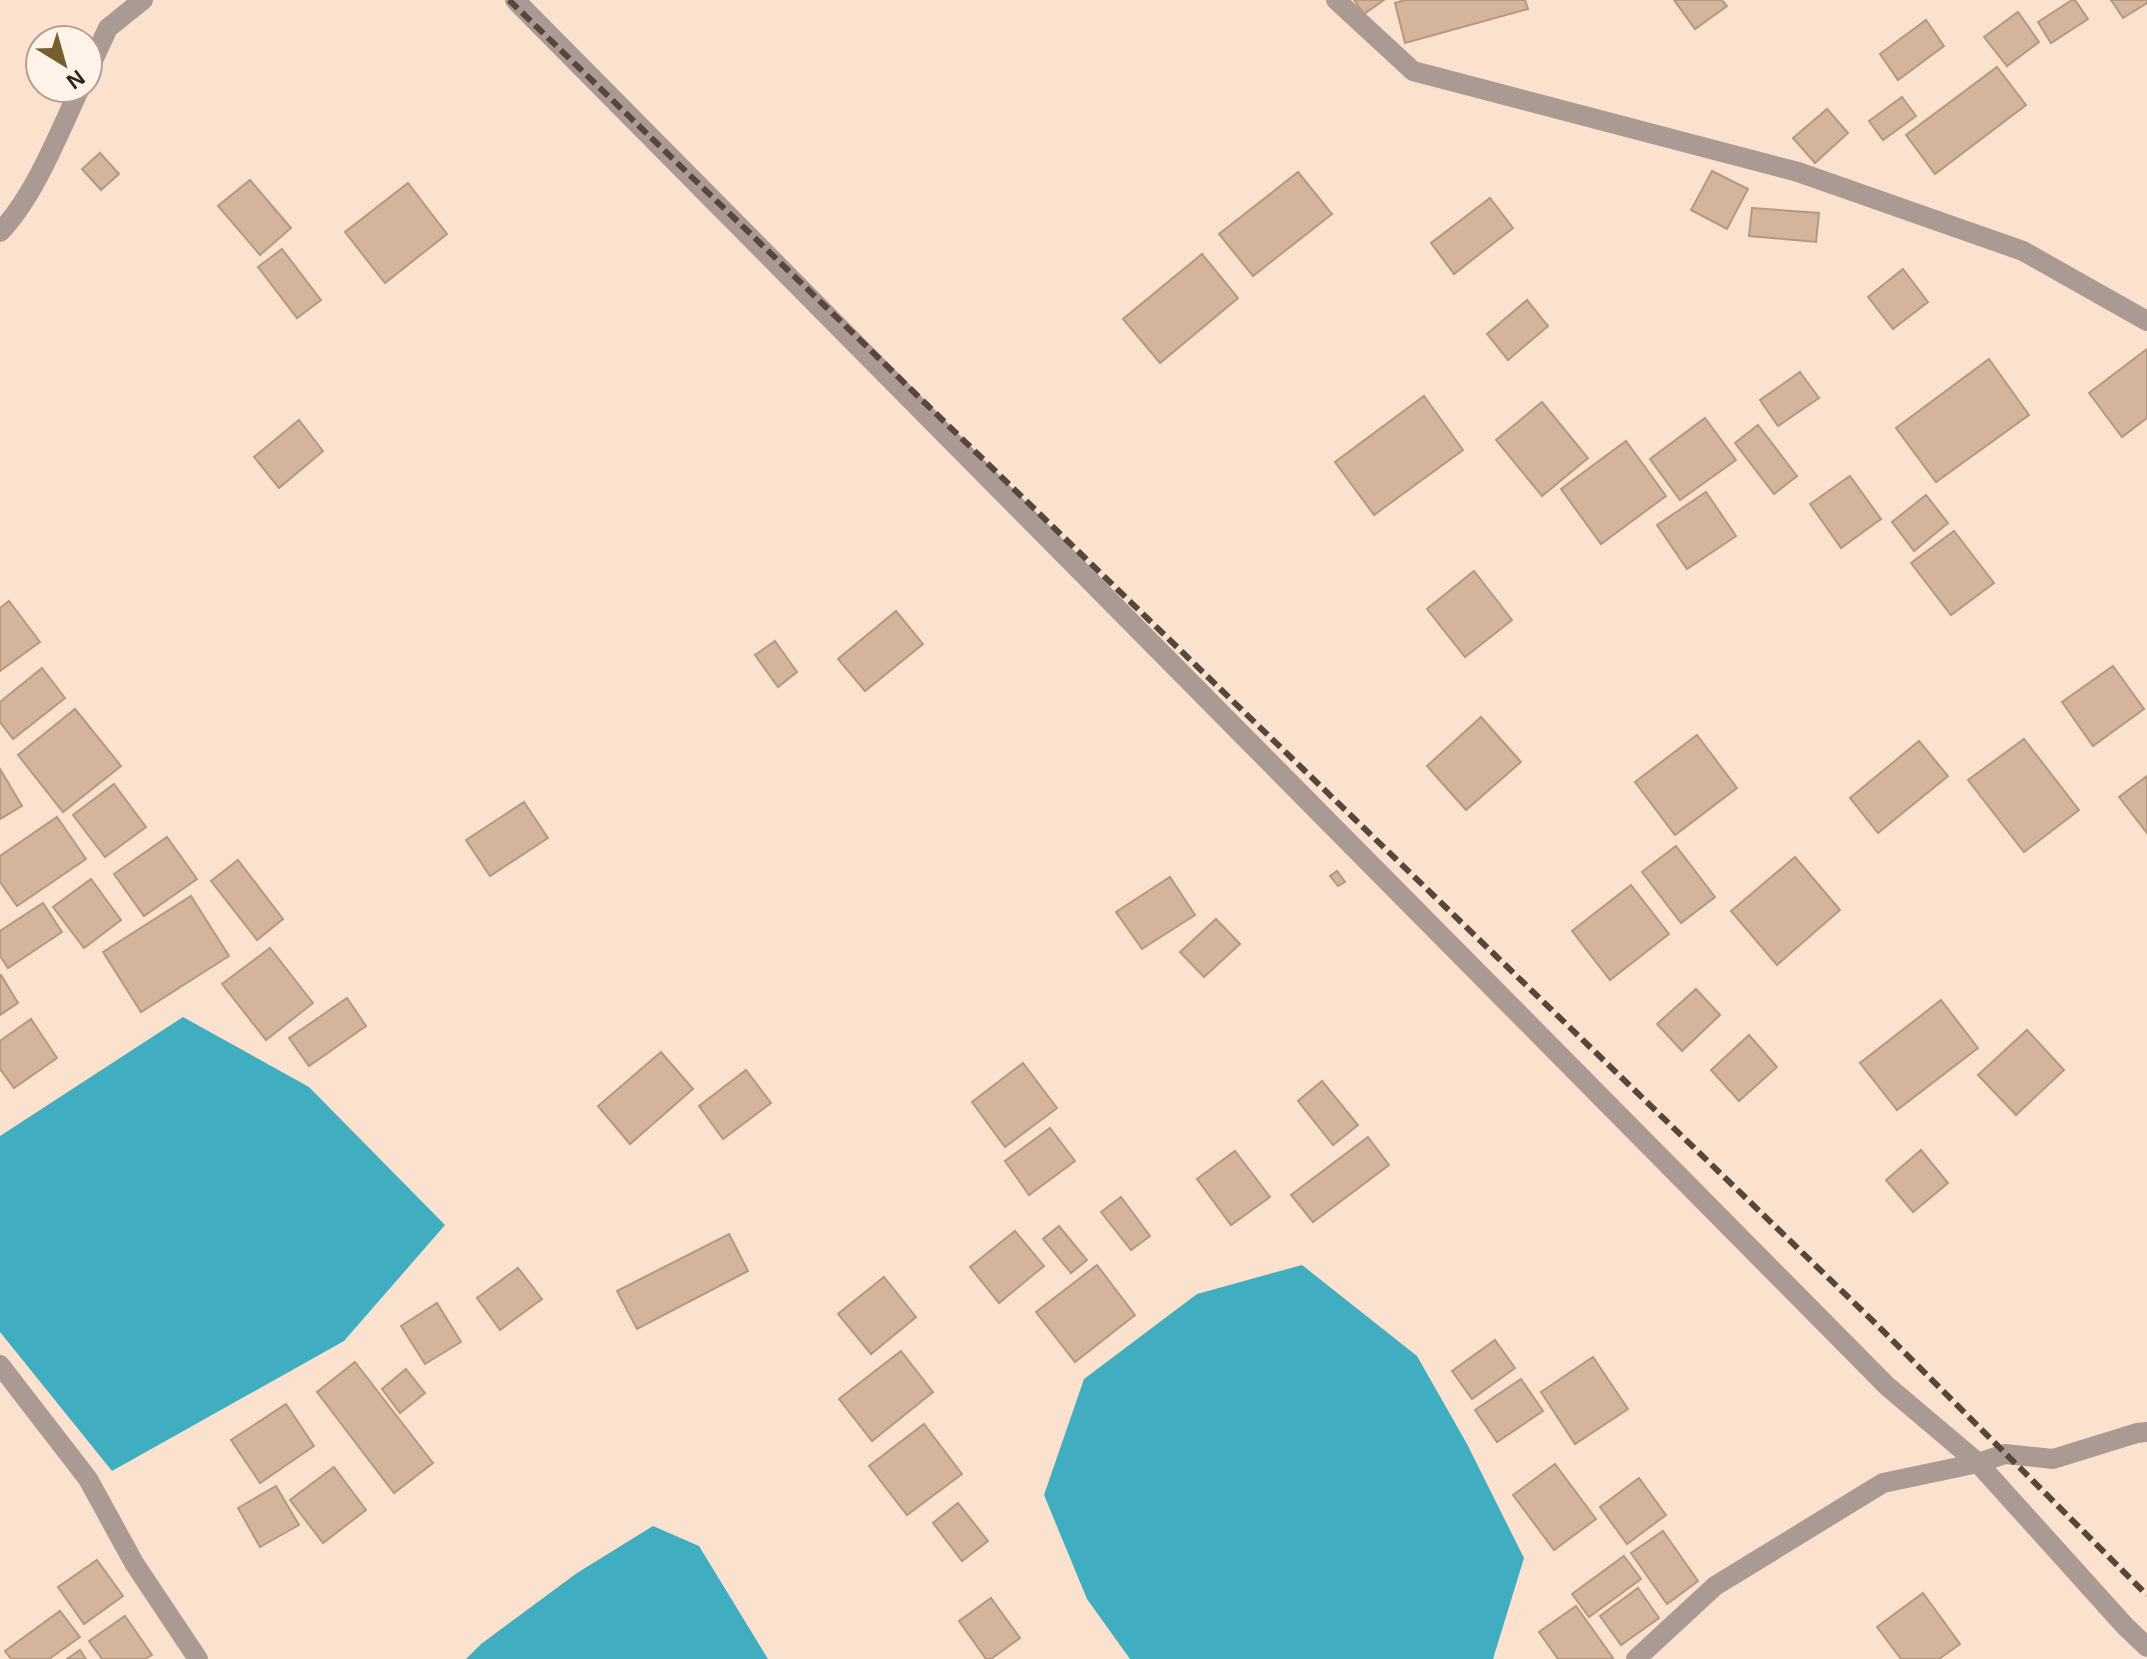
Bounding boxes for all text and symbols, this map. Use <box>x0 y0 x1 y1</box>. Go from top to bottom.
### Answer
north arrow <box>24 24 104 104</box>
text: N <box>62 65 90 94</box>

